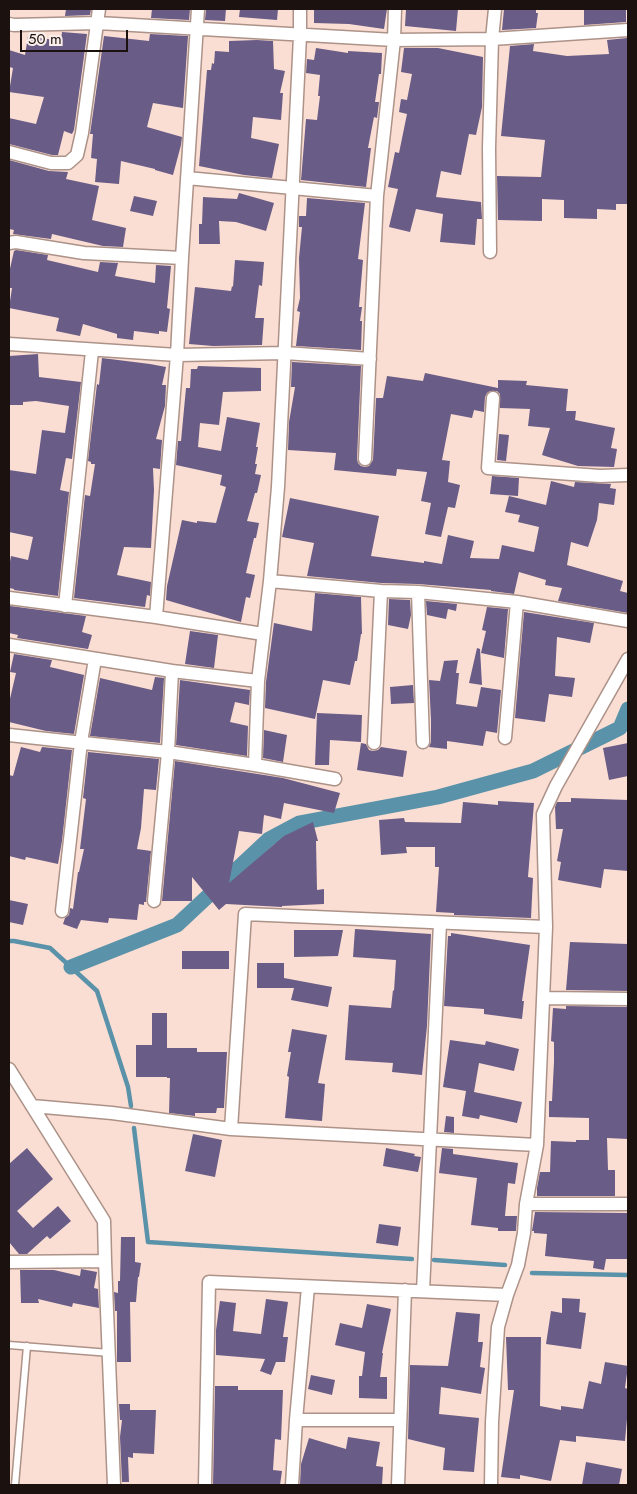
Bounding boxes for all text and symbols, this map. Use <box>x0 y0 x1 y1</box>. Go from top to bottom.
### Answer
scale bar <box>22 20 130 52</box>
text: 50 m <box>28 28 62 50</box>

